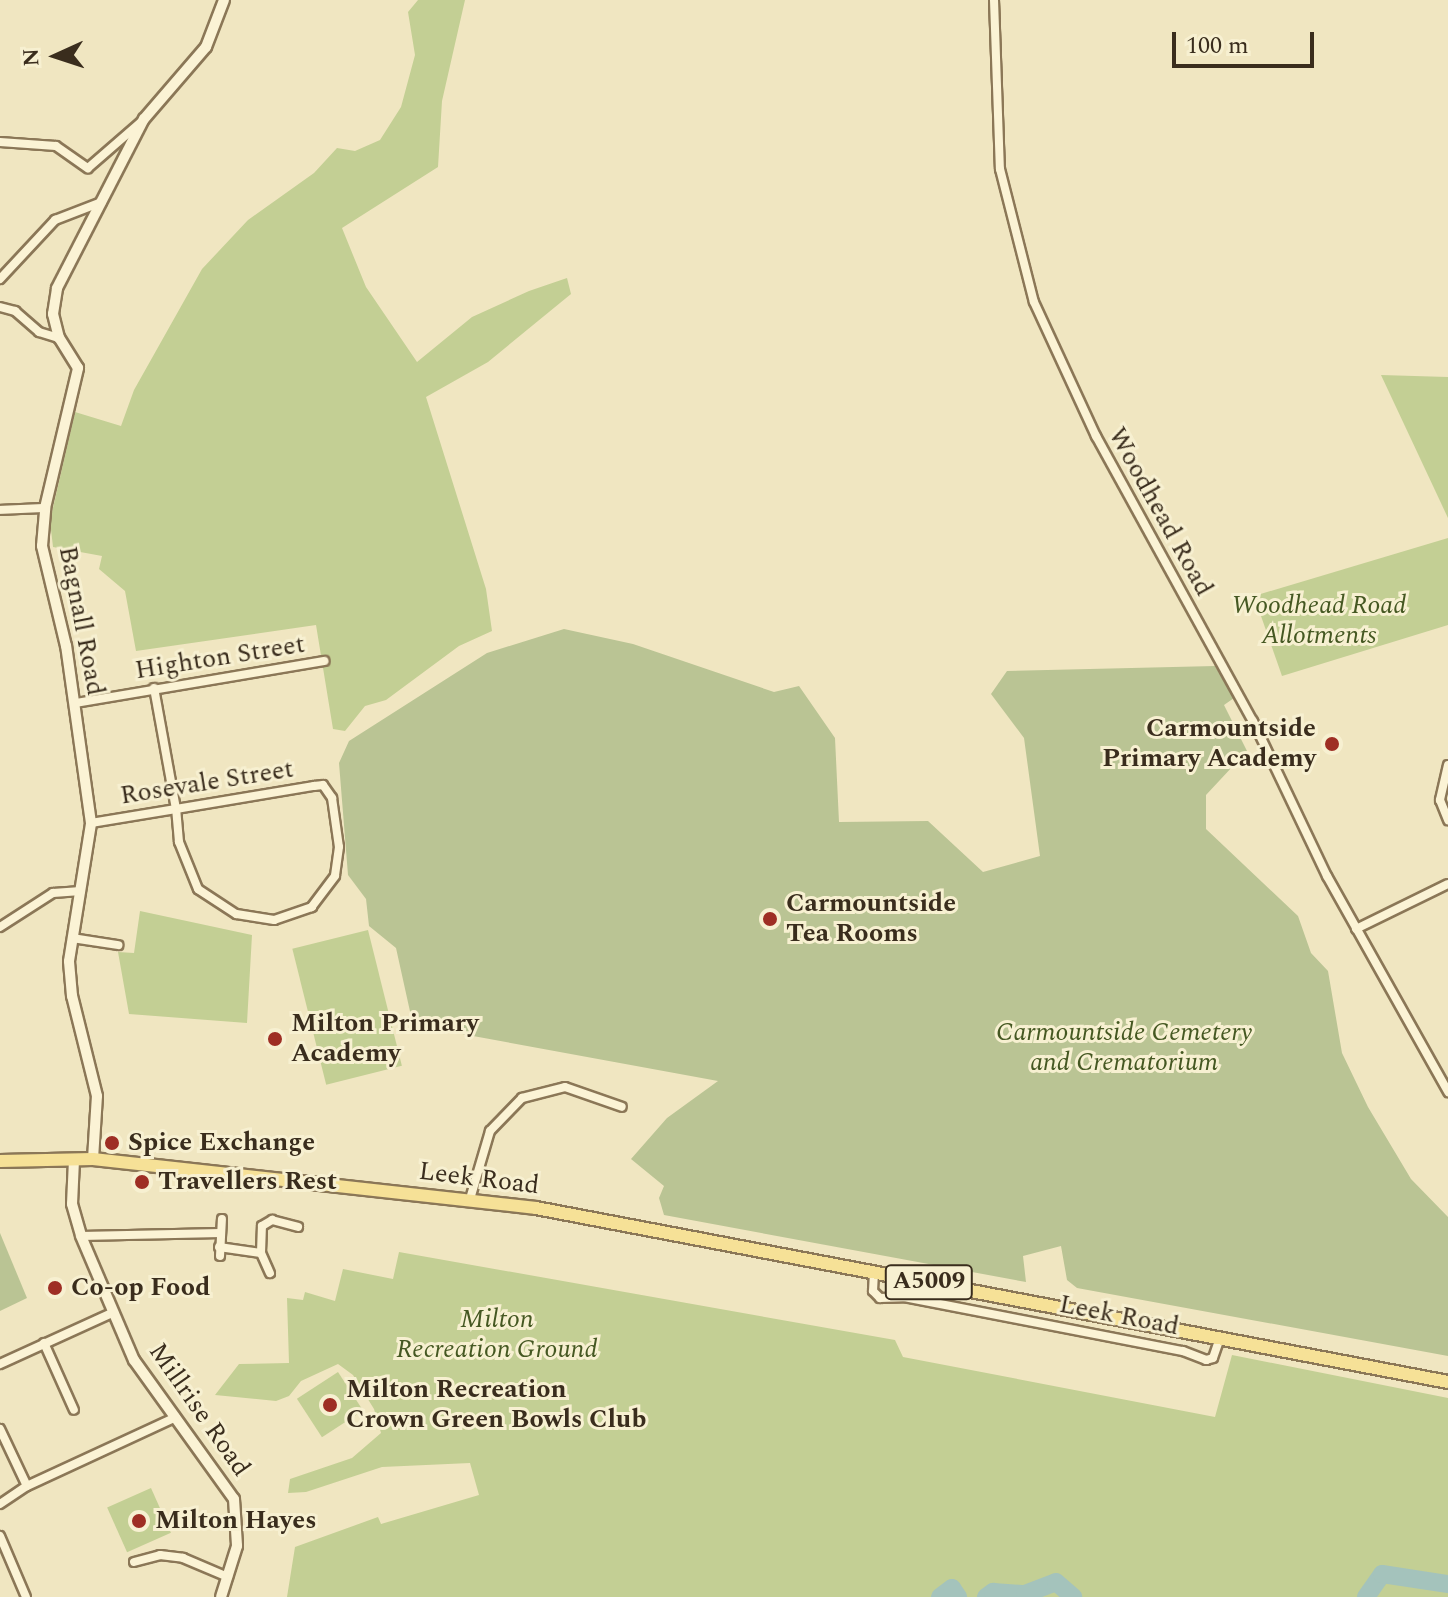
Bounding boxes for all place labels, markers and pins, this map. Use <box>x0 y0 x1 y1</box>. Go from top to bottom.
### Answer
place label: Carmountside Primary Academy <box>1102 713 1316 774</box>
marker: Carmountside Primary Academy <box>1323 735 1341 753</box>
place label: Carmountside Tea Rooms <box>786 888 956 950</box>
marker: Carmountside Tea Rooms <box>761 910 779 928</box>
place label: Milton Primary Academy <box>291 1008 479 1070</box>
marker: Milton Primary Academy <box>266 1030 284 1048</box>
place label: Spice Exchange <box>128 1127 315 1159</box>
marker: Spice Exchange <box>103 1134 121 1152</box>
place label: Travellers Rest <box>158 1166 337 1198</box>
marker: Travellers Rest <box>133 1173 151 1191</box>
place label: Co-op Food <box>71 1272 210 1304</box>
marker: Co-op Food <box>46 1279 64 1297</box>
place label: Milton Recreation Crown Green Bowls Club <box>346 1374 646 1436</box>
marker: Milton Recreation Crown Green Bowls Club <box>321 1396 339 1414</box>
place label: Milton Hayes <box>155 1505 317 1537</box>
marker: Milton Hayes <box>130 1512 148 1530</box>

